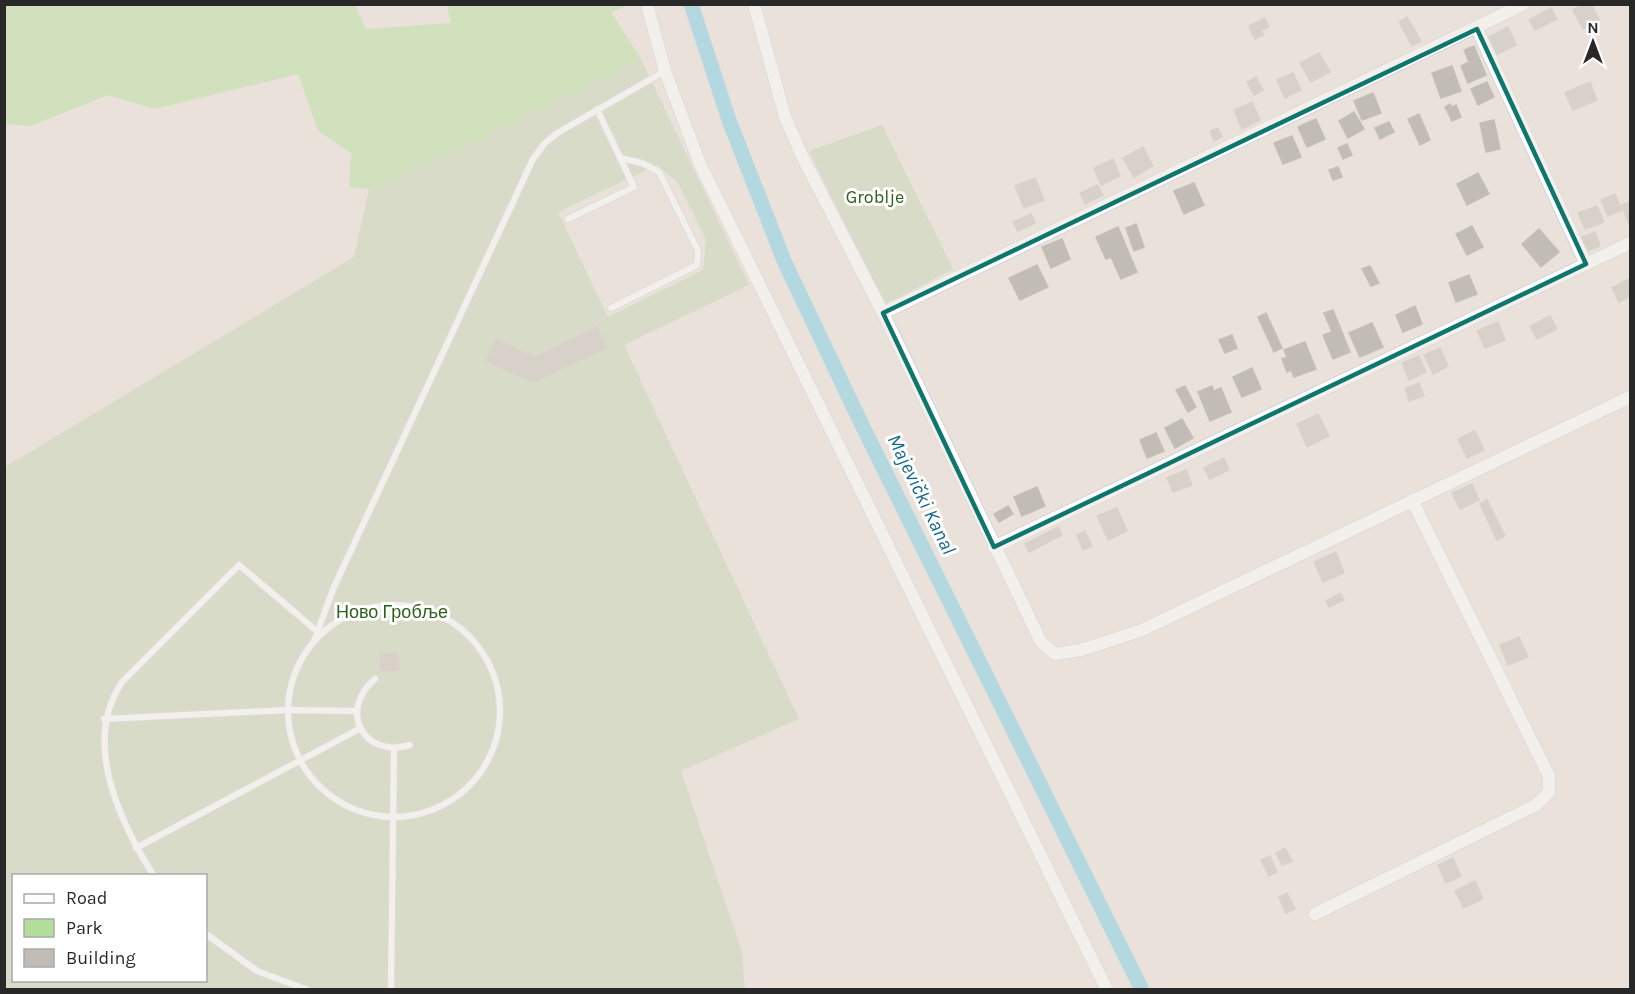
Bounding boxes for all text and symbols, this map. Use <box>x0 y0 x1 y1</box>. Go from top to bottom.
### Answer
north arrow <box>1563 12 1623 72</box>
text: N <box>1587 18 1599 37</box>
park label: Groblje <box>846 186 904 208</box>
water label: Majevički Kanal <box>883 430 961 558</box>
park label: Ново Гробље <box>336 601 448 623</box>
legend <box>12 874 207 982</box>
text: Road <box>66 887 107 909</box>
text: Park <box>66 917 103 939</box>
text: Building <box>66 947 136 969</box>

